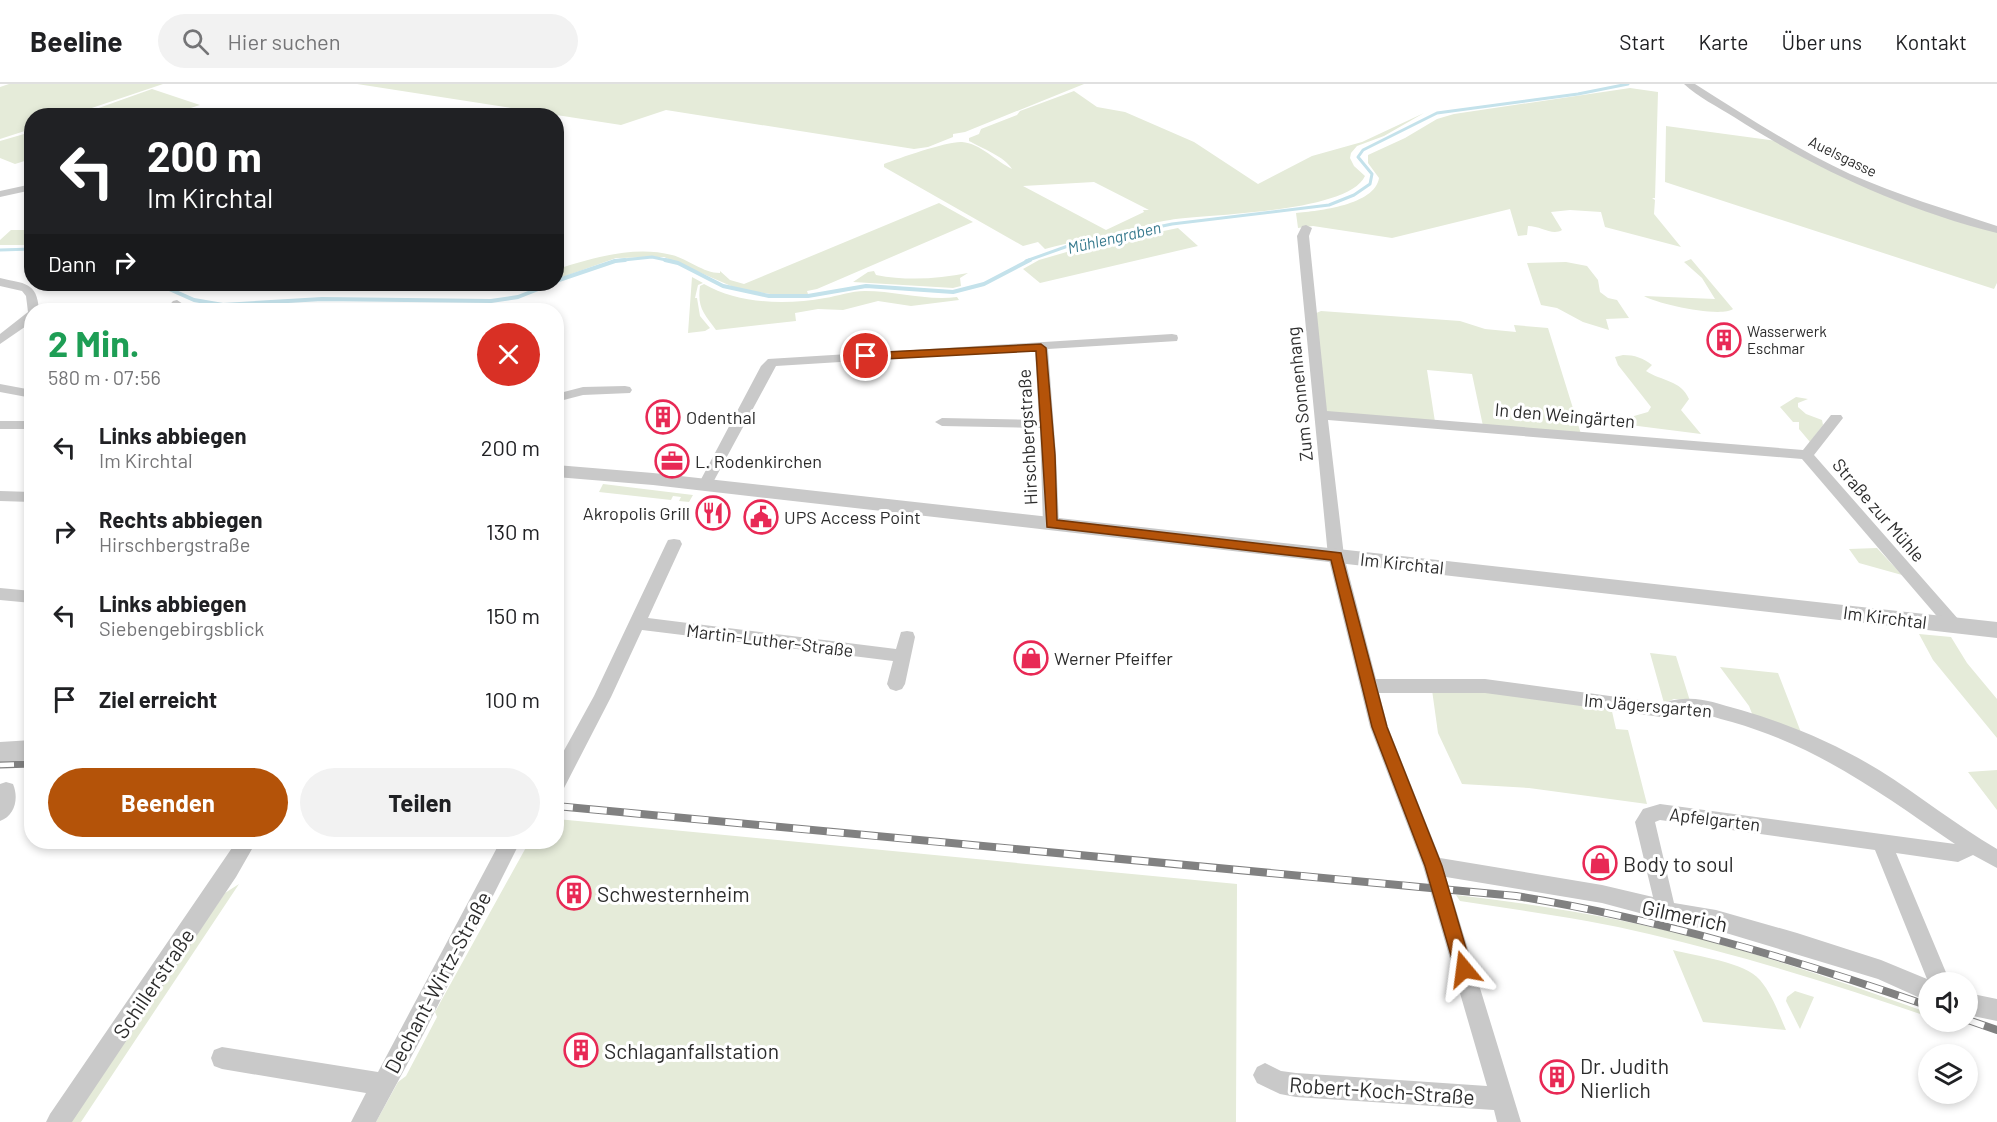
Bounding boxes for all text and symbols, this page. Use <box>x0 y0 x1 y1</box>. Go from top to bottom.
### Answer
search box <box>158 14 578 68</box>
text: Beeline <box>30 24 122 58</box>
icon: search <box>179 25 212 58</box>
text: Hier suchen <box>227 28 341 54</box>
text: Start <box>1619 29 1666 54</box>
text: Karte <box>1699 29 1749 54</box>
text: Über uns <box>1782 29 1862 54</box>
text: Kontakt <box>1895 29 1967 54</box>
text: 200 m <box>147 130 262 180</box>
icon: left <box>48 132 126 210</box>
street label: Auelsgasse <box>1806 132 1880 180</box>
text: Im Kirchtal <box>147 181 273 213</box>
water label: Mühlengraben <box>1065 217 1163 257</box>
icon: right <box>108 246 141 279</box>
text: Dann <box>48 250 96 276</box>
text: 2 Min. <box>48 321 139 364</box>
building icon: Wasserwerk Eschmar <box>1706 322 1742 358</box>
place label: Wasserwerk Eschmar <box>1747 322 1827 357</box>
button: close <box>477 323 540 386</box>
street label: Zum Sonnenhang <box>1281 326 1317 462</box>
pin <box>840 330 891 381</box>
icon: arrive <box>849 339 882 372</box>
text: 580 m · 07:56 <box>48 365 161 389</box>
street label: Hirschbergstraße <box>1012 368 1042 506</box>
street label: In den Weingärten <box>1494 398 1636 432</box>
building icon: Odenthal <box>645 399 681 435</box>
place label: Odenthal <box>686 406 756 428</box>
text: Links abbiegen <box>99 422 247 448</box>
icon: left <box>48 431 81 464</box>
text: 200 m <box>481 434 540 460</box>
office icon: L. Rodenkirchen <box>654 443 690 479</box>
text: Im Kirchtal <box>99 448 193 472</box>
place label: L. Rodenkirchen <box>695 450 822 472</box>
street label: Straße zur Mühle <box>1828 454 1930 566</box>
restaurant icon: Akropolis Grill <box>695 495 731 531</box>
public building icon: UPS Access Point <box>743 499 779 535</box>
place label: Akropolis Grill <box>583 502 690 524</box>
text: Rechts abbiegen <box>99 506 262 532</box>
place label: UPS Access Point <box>784 506 921 528</box>
icon: right <box>48 515 81 548</box>
text: 130 m <box>486 518 540 544</box>
text: Hirschbergstraße <box>99 532 250 556</box>
street label: Im Kirchtal <box>1359 548 1445 578</box>
text: Links abbiegen <box>99 590 247 616</box>
icon: left <box>48 599 81 632</box>
street label: Im Kirchtal <box>1842 601 1928 633</box>
text: 150 m <box>486 602 540 628</box>
text: Siebengebirgsblick <box>99 616 264 640</box>
street label: Martin-Luther-Straße <box>685 619 855 661</box>
shop icon: Werner Pfeiffer <box>1013 640 1049 676</box>
place label: Werner Pfeiffer <box>1054 647 1173 669</box>
icon: arrive <box>48 683 81 716</box>
text: Ziel erreicht <box>99 686 217 712</box>
text: 100 m <box>485 686 540 712</box>
street label: Im Jägersgarten <box>1583 688 1713 722</box>
button: Beenden <box>48 768 288 837</box>
button: Teilen <box>300 768 540 837</box>
street label: Apfelgarten <box>1668 803 1762 835</box>
shop icon: Body to soul <box>1582 845 1618 881</box>
place label: Body to soul <box>1623 851 1734 876</box>
building icon: Schwesternheim <box>556 875 592 911</box>
place label: Schwesternheim <box>597 881 750 906</box>
street label: Dechant-Wirtz-Straße <box>379 887 495 1077</box>
street label: Gilmerich <box>1640 894 1730 936</box>
street label: Schillerstraße <box>107 923 199 1043</box>
position arrow <box>1432 937 1496 1001</box>
map controls <box>1918 972 1978 1104</box>
button: sound <box>1918 972 1978 1032</box>
building icon: Schlaganfallstation <box>563 1032 599 1068</box>
place label: Schlaganfallstation <box>604 1038 779 1063</box>
button: layers <box>1918 1044 1978 1104</box>
place label: Dr. Judith Nierlich <box>1580 1053 1669 1102</box>
building icon: Dr. Judith Nierlich <box>1539 1059 1575 1095</box>
street label: Robert-Koch-Straße <box>1288 1071 1476 1109</box>

